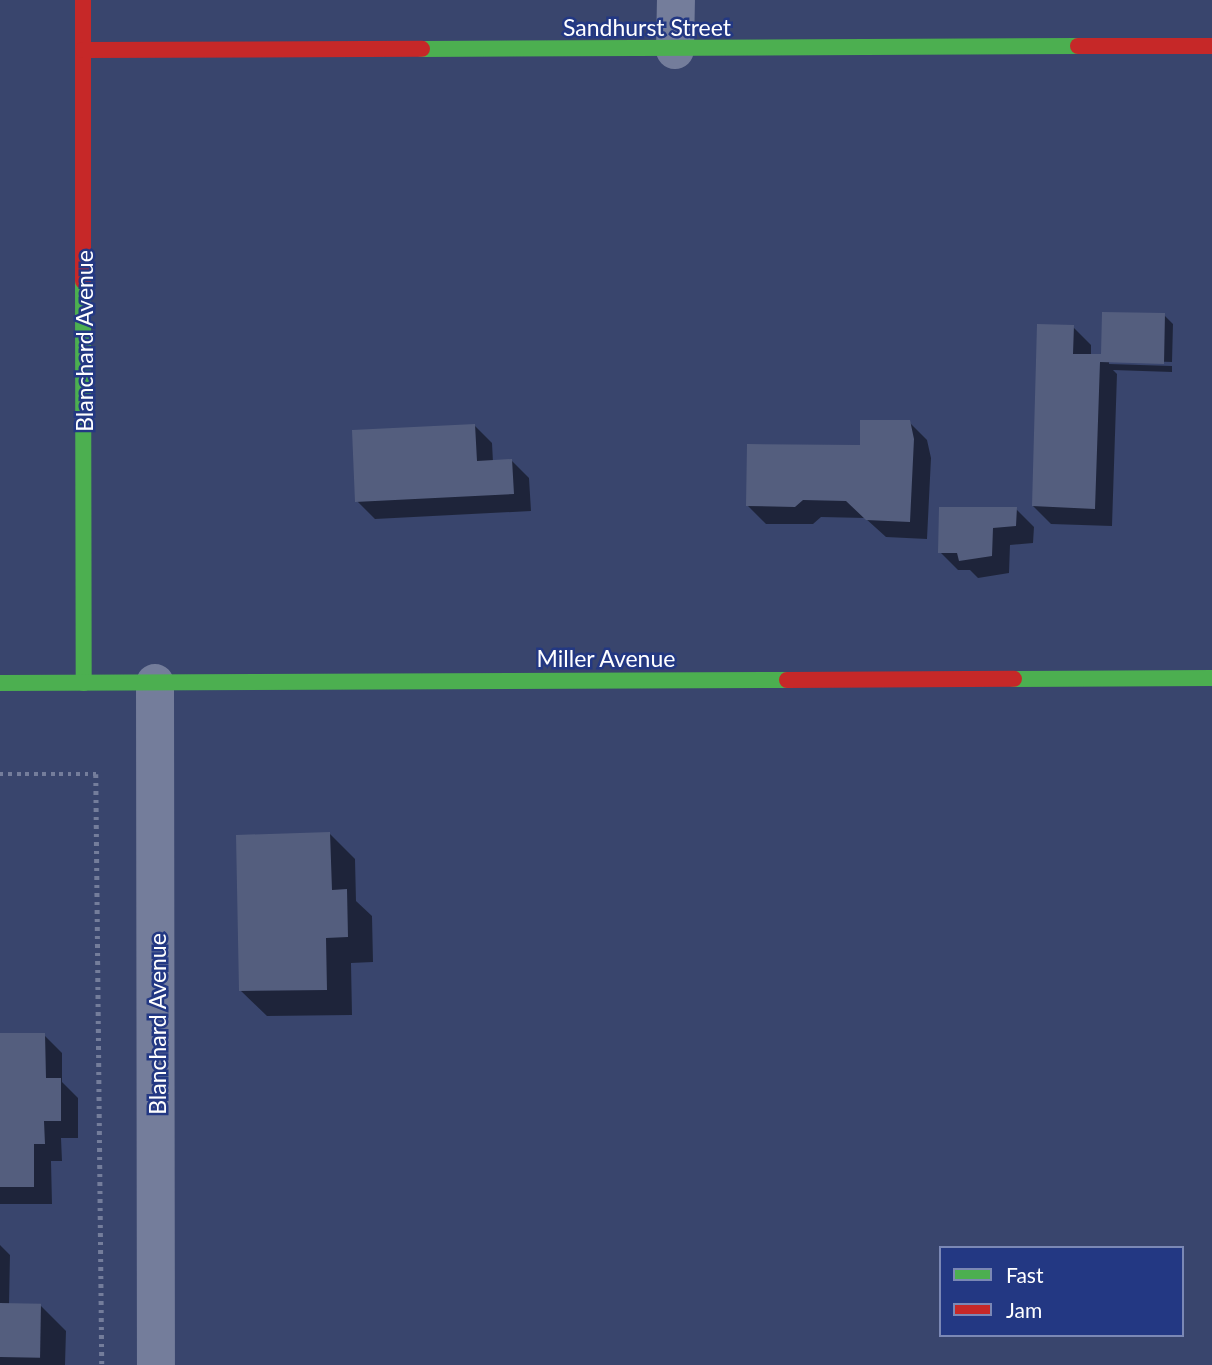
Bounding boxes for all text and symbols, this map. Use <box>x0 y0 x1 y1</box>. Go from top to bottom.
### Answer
street label: Sandhurst Street <box>563 13 731 41</box>
street label: Blanchard Avenue <box>70 250 98 432</box>
street label: Miller Avenue <box>536 644 676 672</box>
street label: Blanchard Avenue <box>143 933 171 1115</box>
legend <box>939 1246 1184 1337</box>
text: Fast <box>1006 1262 1043 1287</box>
text: Jam <box>1006 1297 1042 1322</box>

